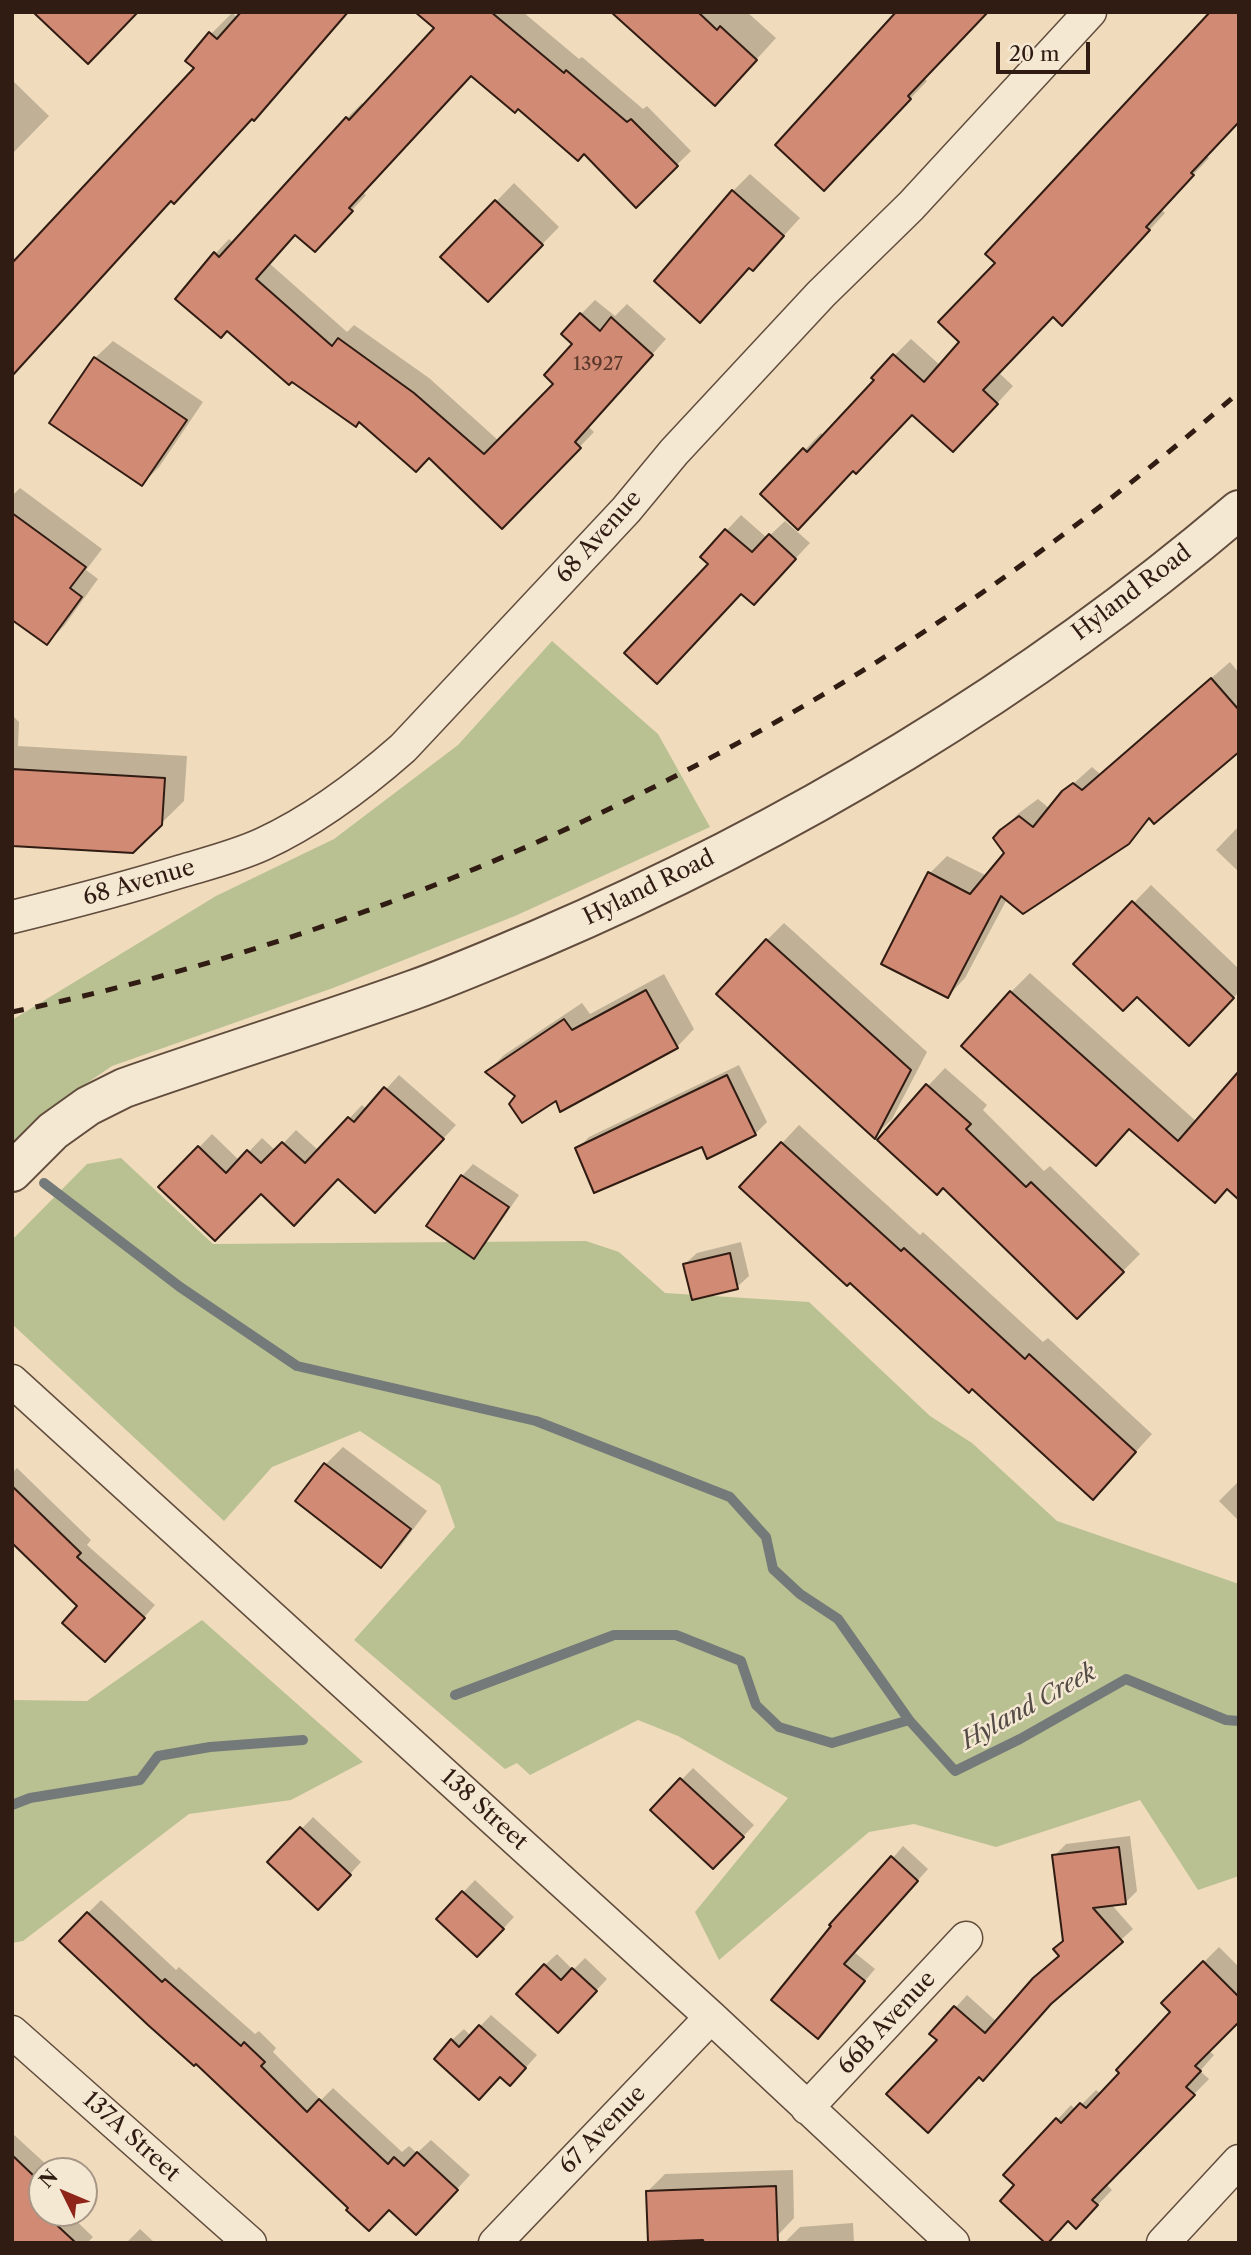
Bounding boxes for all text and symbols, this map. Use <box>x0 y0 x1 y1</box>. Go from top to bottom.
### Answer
scale bar <box>999 28 1094 72</box>
text: 20 m <box>1009 41 1060 66</box>
house number: 13927 <box>573 354 623 376</box>
street label: 68 Avenue <box>550 485 648 589</box>
street label: Hyland Road <box>1067 539 1197 647</box>
street label: Hyland Road <box>579 844 719 932</box>
street label: 68 Avenue <box>80 854 198 912</box>
water label: Hyland Creek <box>956 1658 1102 1756</box>
street label: 138 Street <box>435 1764 533 1856</box>
street label: 66B Avenue <box>832 1966 942 2080</box>
street label: 67 Avenue <box>554 2080 652 2180</box>
street label: 137A Street <box>77 2086 185 2188</box>
north arrow <box>28 2157 98 2227</box>
text: N <box>35 2165 63 2193</box>

